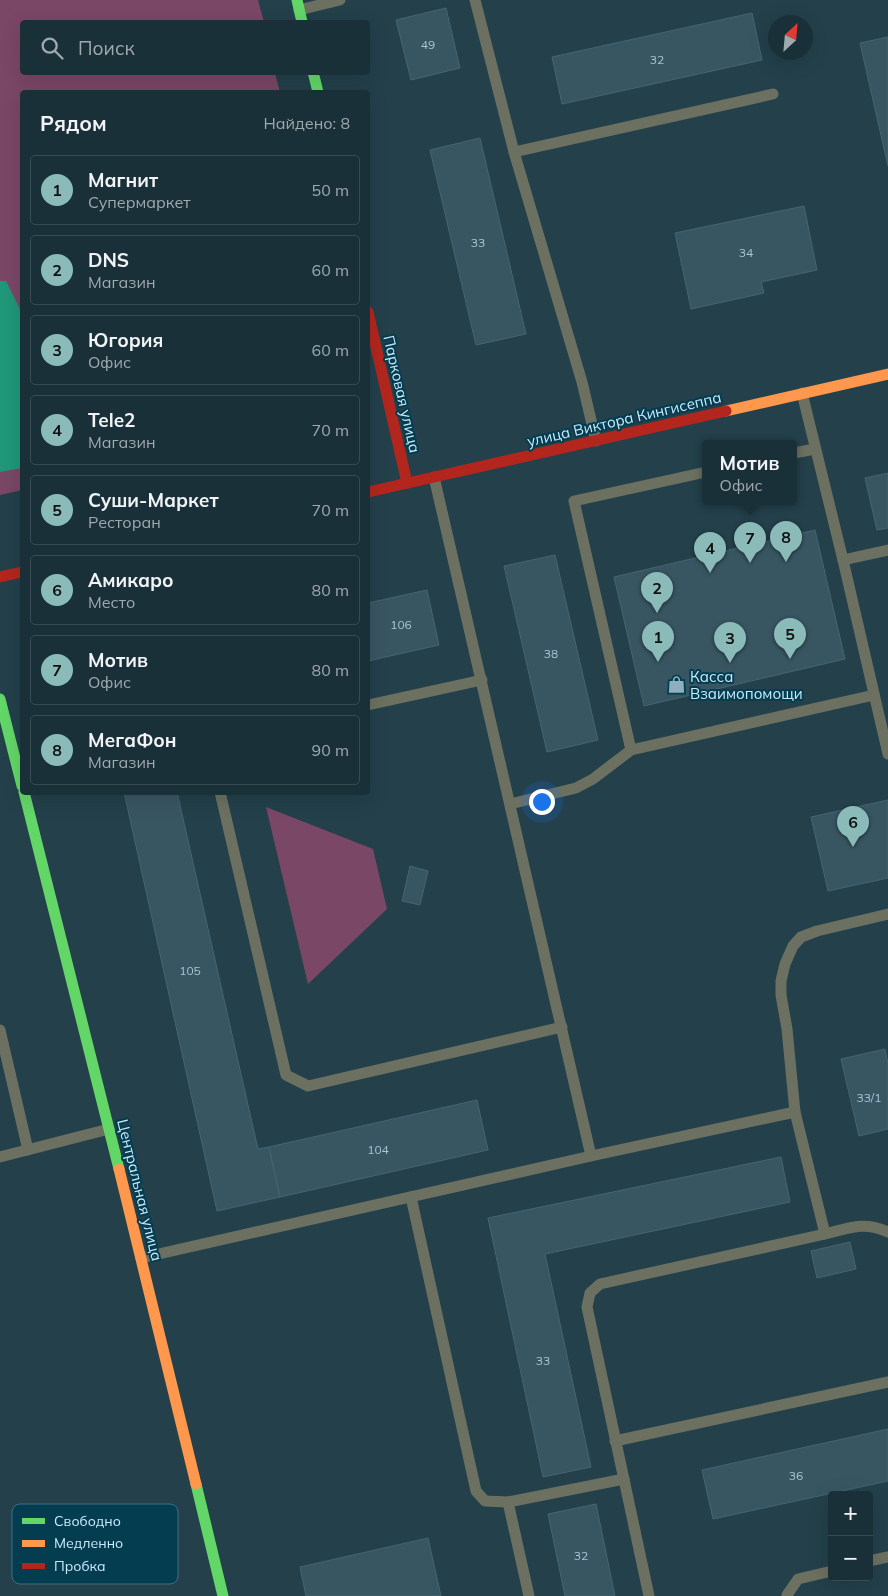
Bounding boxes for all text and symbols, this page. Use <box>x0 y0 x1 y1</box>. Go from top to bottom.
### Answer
north arrow <box>768 15 813 60</box>
search box <box>20 20 370 75</box>
icon: search <box>38 34 66 62</box>
text: Поиск <box>78 36 135 60</box>
house number: 49 <box>421 37 435 52</box>
house number: 32 <box>650 52 664 67</box>
text: Рядом <box>40 110 107 136</box>
text: Найдено: 8 <box>264 113 350 133</box>
text: Магнит <box>88 168 158 192</box>
text: 1 <box>52 180 62 200</box>
text: 50 m <box>312 180 349 200</box>
text: Супермаркет <box>88 192 191 212</box>
house number: 33 <box>471 235 485 250</box>
house number: 34 <box>739 245 753 260</box>
text: DNS <box>88 248 129 272</box>
text: 2 <box>52 260 62 280</box>
text: 60 m <box>312 260 349 280</box>
text: Магазин <box>88 272 156 292</box>
text: Югория <box>88 328 163 352</box>
street label: Парковая улица <box>379 333 425 455</box>
text: 3 <box>52 340 62 360</box>
text: 60 m <box>312 340 349 360</box>
text: Офис <box>88 352 131 372</box>
street label: улица Виктора Кингисеппа <box>525 387 723 451</box>
text: Tele2 <box>88 408 135 432</box>
text: 4 <box>52 420 62 440</box>
text: 70 m <box>312 420 349 440</box>
text: Магазин <box>88 432 156 452</box>
popup <box>702 440 797 505</box>
text: Мотив <box>720 451 779 475</box>
text: Офис <box>720 475 763 495</box>
text: Суши-Маркет <box>88 488 219 512</box>
text: 5 <box>52 500 62 520</box>
text: 70 m <box>312 500 349 520</box>
text: Ресторан <box>88 512 161 532</box>
pin: 8 <box>770 521 802 562</box>
pin: 7 <box>734 522 766 563</box>
pin: 4 <box>694 532 726 573</box>
text: Амикаро <box>88 568 174 592</box>
pin: 2 <box>641 572 673 613</box>
text: 6 <box>52 580 62 600</box>
text: 80 m <box>312 580 349 600</box>
text: Место <box>88 592 135 612</box>
house number: 106 <box>390 617 412 632</box>
pin: 5 <box>774 618 806 659</box>
pin: 1 <box>642 621 674 662</box>
pin: 3 <box>714 622 746 663</box>
house number: 38 <box>544 646 558 661</box>
text: Мотив <box>88 648 148 672</box>
text: 7 <box>52 660 62 680</box>
text: 80 m <box>312 660 349 680</box>
place label: Касса Взаимопомощи <box>690 667 803 703</box>
text: Офис <box>88 672 131 692</box>
shop icon: Касса Взаимопомощи <box>666 675 686 695</box>
text: МегаФон <box>88 728 177 752</box>
text: 8 <box>52 740 62 760</box>
text: 90 m <box>312 740 349 760</box>
text: Магазин <box>88 752 156 772</box>
your location <box>529 789 555 815</box>
pin: 6 <box>837 806 869 847</box>
house number: 105 <box>179 963 201 978</box>
house number: 33/1 <box>856 1090 882 1105</box>
street label: Центральная улица <box>113 1117 167 1263</box>
house number: 104 <box>367 1142 389 1157</box>
house number: 33 <box>536 1353 550 1368</box>
house number: 36 <box>789 1468 803 1483</box>
map controls <box>828 1491 873 1581</box>
button: + <box>828 1491 873 1536</box>
legend <box>12 1504 178 1584</box>
text: Свободно <box>54 1512 121 1530</box>
text: Медленно <box>54 1534 123 1552</box>
button: − <box>828 1536 873 1581</box>
house number: 32 <box>574 1548 588 1563</box>
text: Пробка <box>54 1557 106 1575</box>

